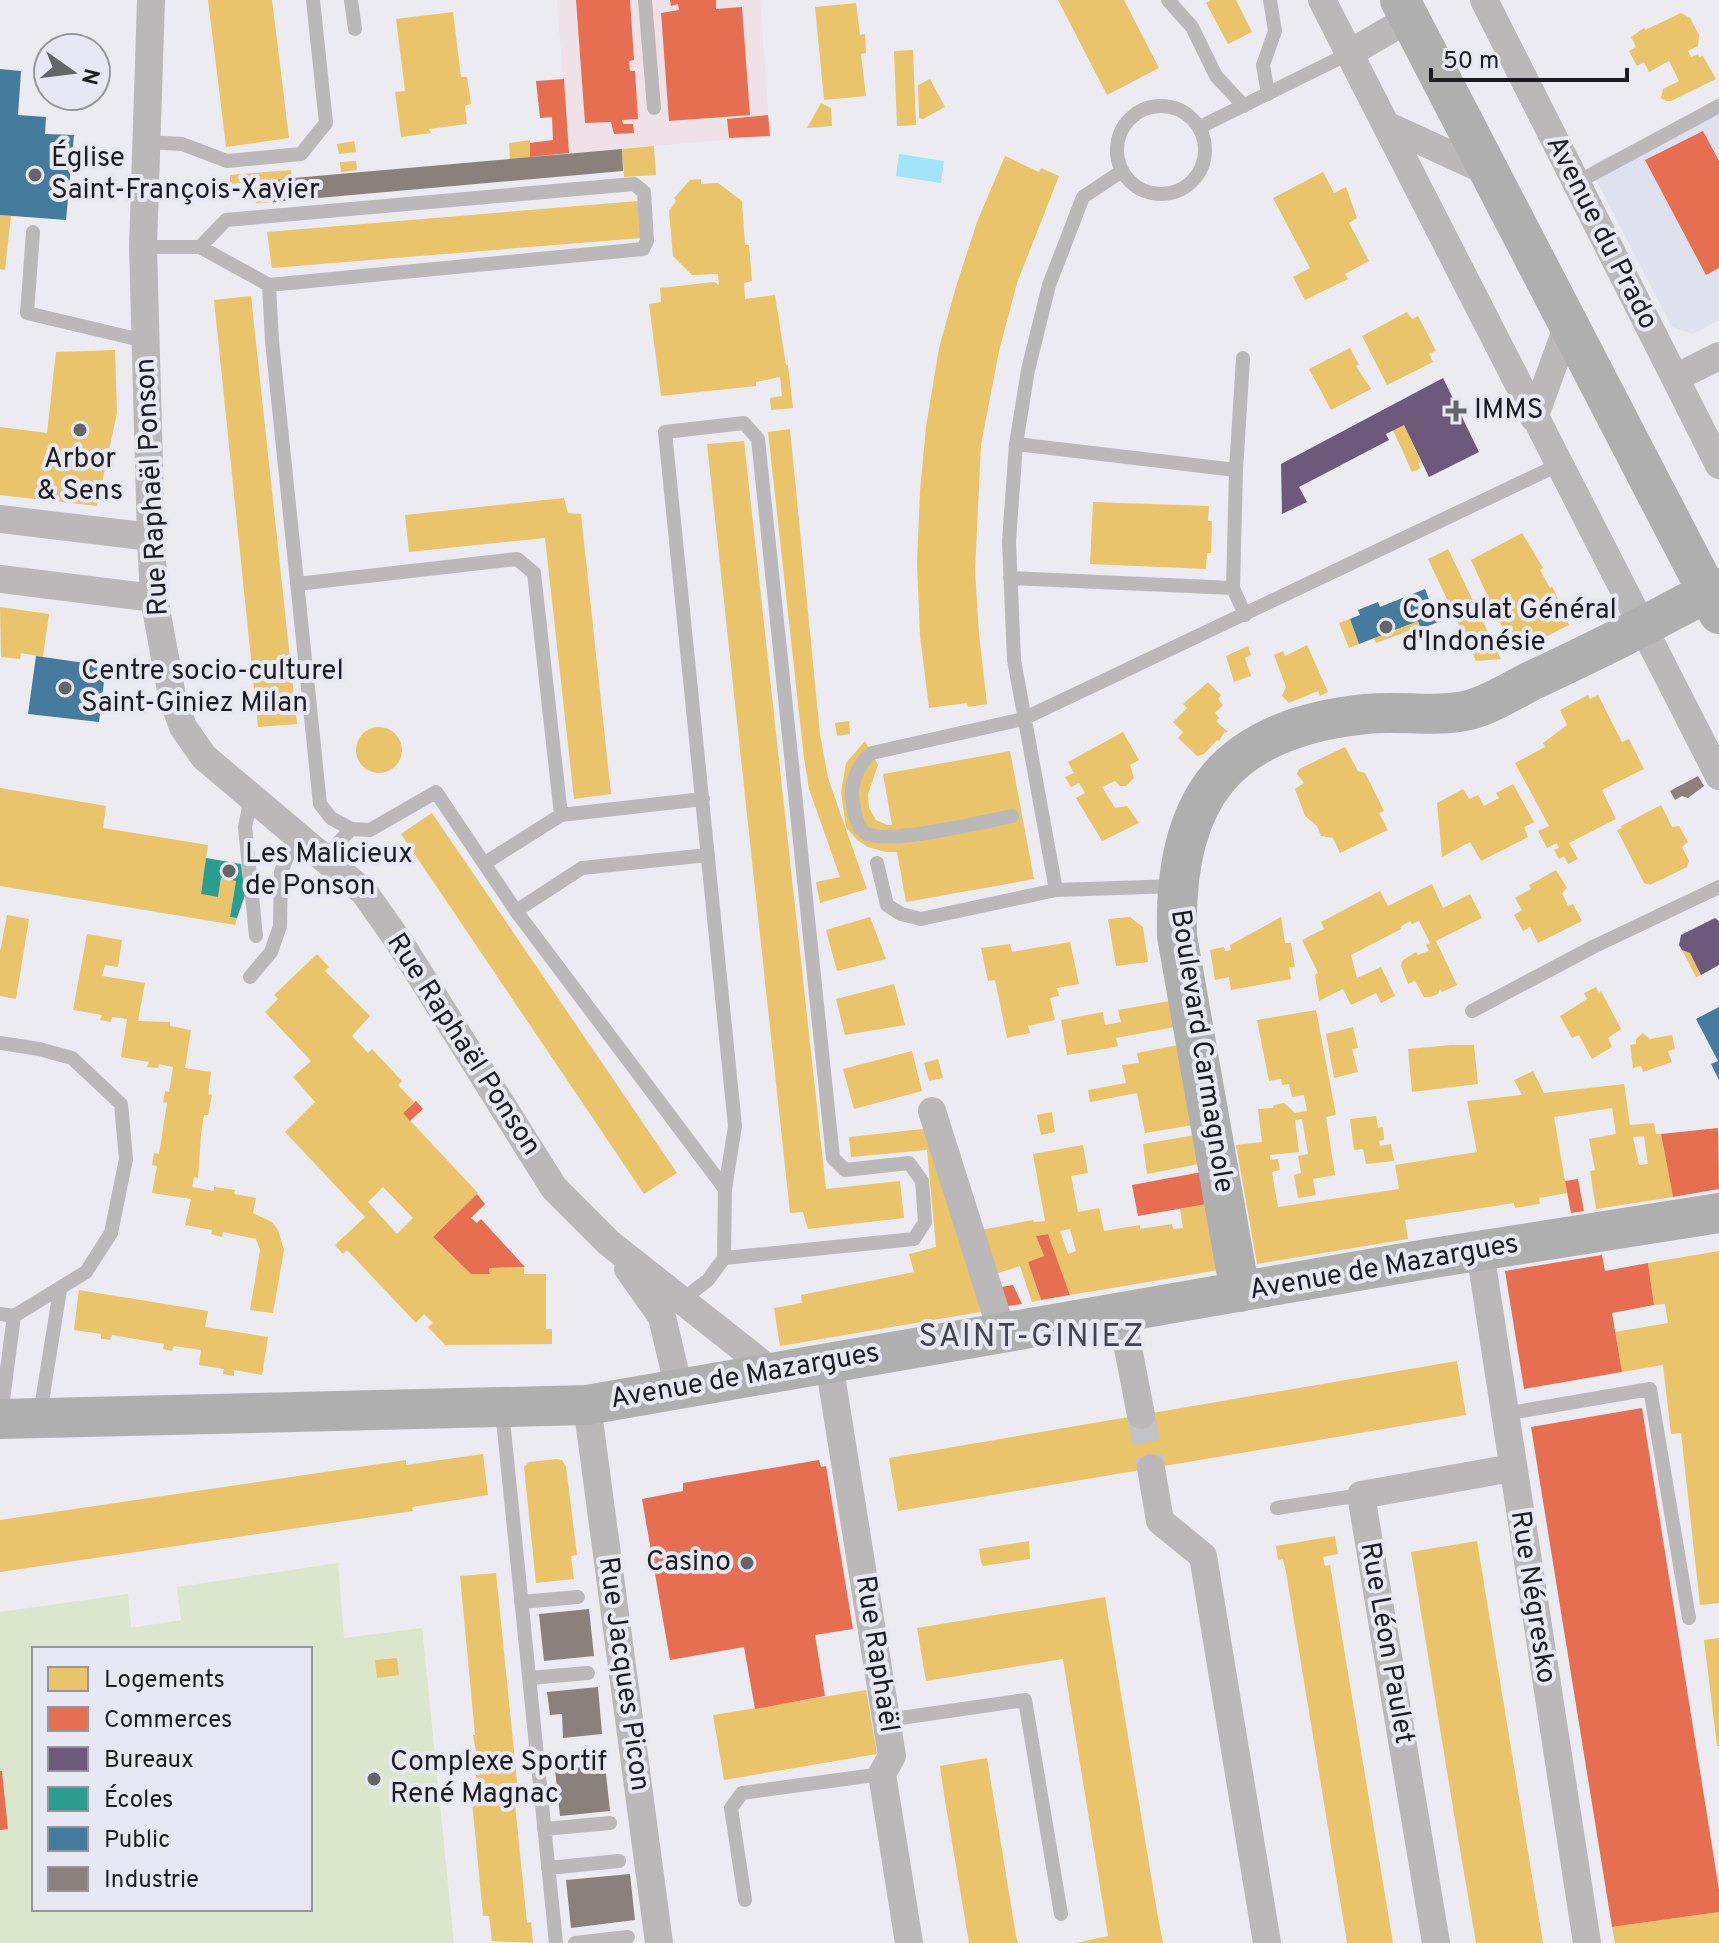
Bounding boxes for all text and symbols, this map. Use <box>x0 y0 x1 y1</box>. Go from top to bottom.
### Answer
north arrow <box>32 32 112 112</box>
scale bar <box>1431 32 1627 82</box>
text: 50 m <box>1443 47 1499 77</box>
text: N <box>74 65 104 87</box>
street label: Avenue du Prado <box>1537 130 1665 336</box>
place label: Église Saint-François-Xavier <box>51 139 320 209</box>
marker: Église Saint-François-Xavier <box>26 166 44 184</box>
street label: Rue Raphaël Ponson <box>128 357 178 617</box>
place label: IMMS <box>1474 393 1544 429</box>
marker: IMMS <box>1445 400 1467 422</box>
marker: Arbor & Sens <box>71 421 89 439</box>
place label: Arbor & Sens <box>37 442 123 510</box>
place label: Consulat Général d'Indonésie <box>1402 593 1617 661</box>
marker: Consulat Général d'Indonésie <box>1377 618 1395 636</box>
place label: Centre socio-culturel Saint-Giniez Milan <box>81 654 344 722</box>
marker: Centre socio-culturel Saint-Giniez Milan <box>56 679 74 697</box>
place label: Les Malicieux de Ponson <box>245 837 413 905</box>
marker: Les Malicieux de Ponson <box>220 862 238 880</box>
street label: Boulevard Carmagnole <box>1161 907 1241 1195</box>
street label: Rue Raphaël Ponson <box>378 927 548 1163</box>
street label: Avenue de Mazargues <box>1247 1227 1521 1309</box>
district label: SAINT-GINIEZ <box>919 1318 1145 1358</box>
street label: Avenue de Mazargues <box>608 1336 882 1418</box>
street label: Rue Négresko <box>1501 1508 1563 1686</box>
street label: Rue Léon Paulet <box>1351 1539 1421 1747</box>
place label: Casino <box>646 1545 731 1581</box>
marker: Casino <box>738 1554 756 1572</box>
street label: Rue Jacques Picon <box>589 1555 657 1793</box>
street label: Rue Raphaël <box>846 1573 906 1735</box>
legend <box>32 1647 312 1911</box>
text: Logements <box>104 1666 225 1696</box>
text: Commerces <box>104 1706 232 1736</box>
place label: Complexe Sportif René Magnac <box>390 1745 607 1813</box>
text: Bureaux <box>104 1746 194 1776</box>
marker: Complexe Sportif René Magnac <box>365 1770 383 1788</box>
text: Écoles <box>104 1784 173 1816</box>
text: Public <box>104 1826 170 1856</box>
text: Industrie <box>104 1866 199 1896</box>

